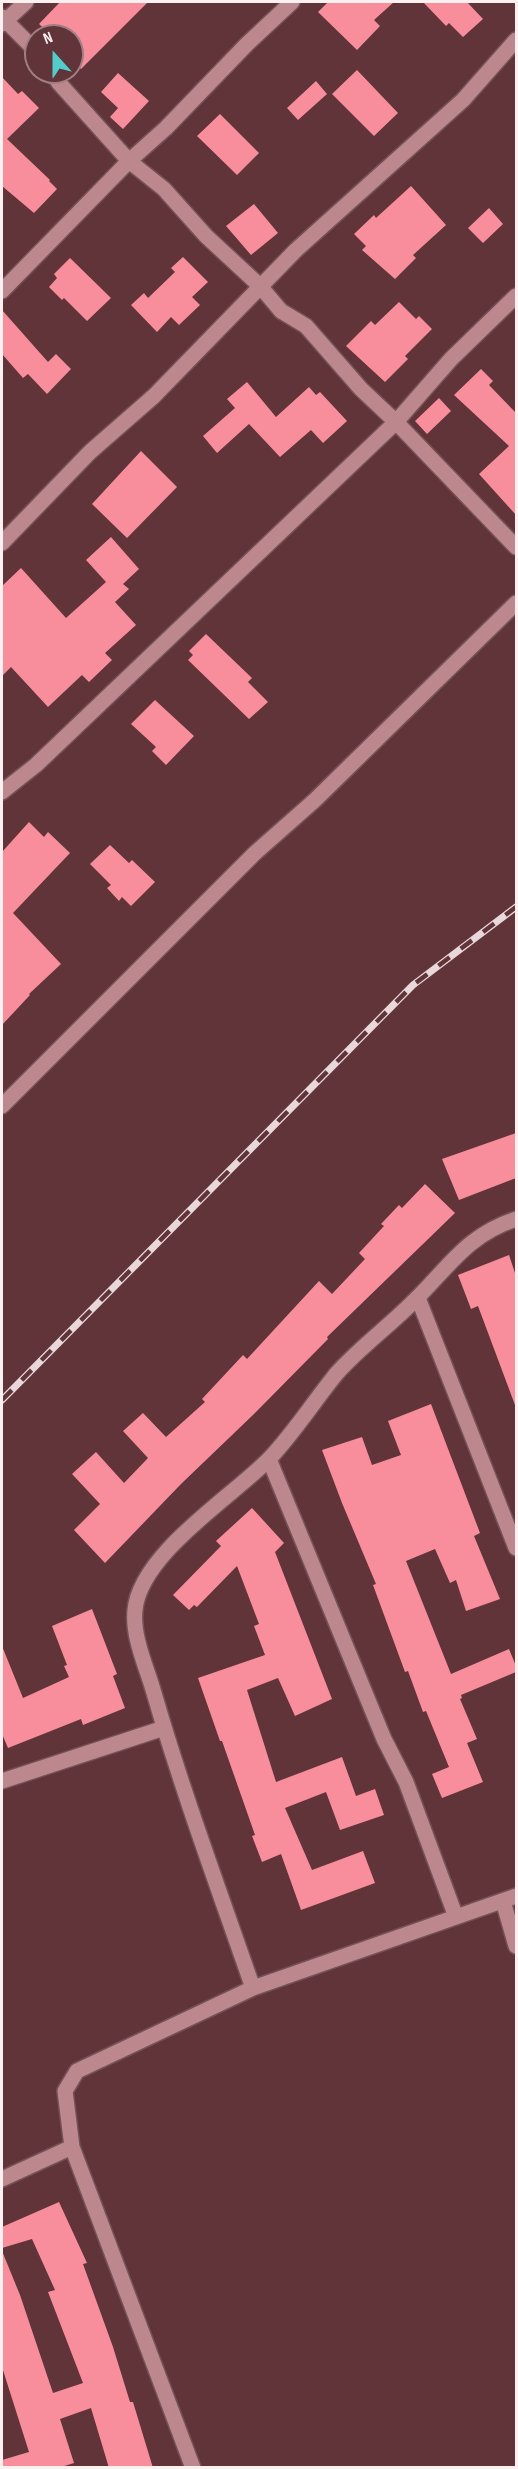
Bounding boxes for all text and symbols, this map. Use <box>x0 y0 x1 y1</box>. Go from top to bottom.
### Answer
north arrow <box>24 24 84 84</box>
text: N <box>41 28 55 49</box>

